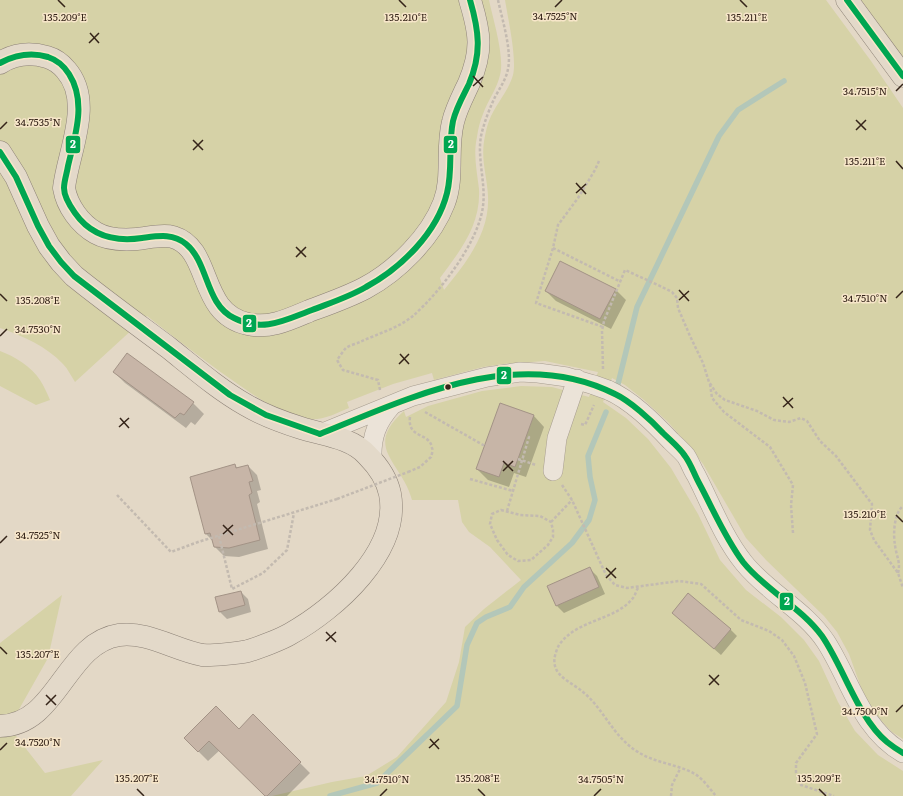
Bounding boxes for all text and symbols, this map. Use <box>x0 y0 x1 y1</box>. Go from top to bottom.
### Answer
text: 34.7525°N <box>532 8 578 23</box>
text: 135.209°E <box>43 9 87 24</box>
text: 135.210°E <box>385 9 427 24</box>
text: 135.211°E <box>727 9 767 24</box>
text: 34.7515°N <box>843 83 887 98</box>
text: 34.7535°N <box>15 114 61 129</box>
line badge: 2 <box>65 135 81 154</box>
text: 2 <box>70 135 76 151</box>
line badge: 2 <box>443 135 458 154</box>
text: 2 <box>448 135 454 151</box>
text: 135.211°E <box>845 153 885 168</box>
text: 34.7510°N <box>843 290 888 305</box>
text: 135.208°E <box>16 292 60 307</box>
line badge: 2 <box>242 314 257 333</box>
text: 2 <box>246 314 252 330</box>
text: 34.7530°N <box>15 321 61 336</box>
line badge: 2 <box>496 366 512 385</box>
text: 2 <box>501 366 507 382</box>
unlabelled marker <box>443 382 453 392</box>
text: 135.210°E <box>844 506 886 521</box>
text: 34.7525°N <box>15 527 61 542</box>
line badge: 2 <box>779 592 794 611</box>
text: 2 <box>784 592 790 608</box>
text: 135.207°E <box>16 646 60 661</box>
text: 34.7500°N <box>842 703 888 718</box>
text: 34.7520°N <box>15 734 61 749</box>
text: 135.207°E <box>115 770 159 785</box>
text: 135.208°E <box>456 770 500 785</box>
text: 135.209°E <box>797 770 841 785</box>
text: 34.7510°N <box>365 771 410 786</box>
text: 34.7505°N <box>578 771 624 786</box>

